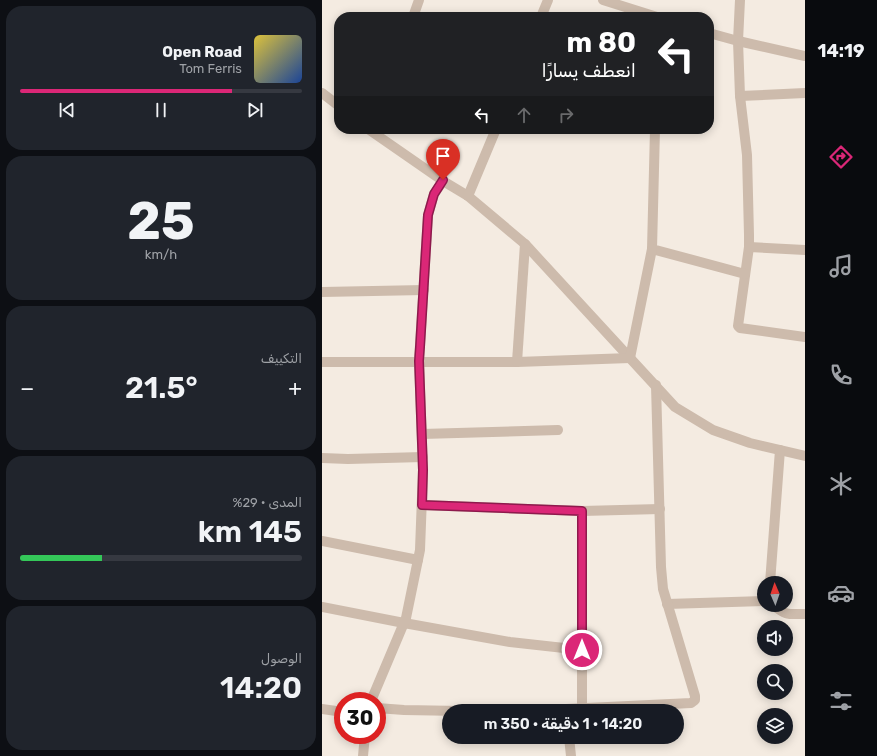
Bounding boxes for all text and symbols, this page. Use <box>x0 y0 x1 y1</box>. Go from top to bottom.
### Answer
text: 80 m <box>566 26 636 59</box>
icon: left <box>650 28 702 80</box>
text: 14:19 <box>818 40 865 62</box>
text: Open Road <box>162 43 242 61</box>
text: انعطف يسارًا <box>542 60 636 82</box>
text: Tom Ferris <box>179 61 242 76</box>
icon: previous <box>56 99 78 121</box>
icon: pause <box>150 99 172 121</box>
icon: next <box>244 99 266 121</box>
icon: left <box>471 104 493 126</box>
icon: ahead <box>513 104 535 126</box>
icon: right <box>555 104 577 126</box>
pin <box>426 139 460 180</box>
icon: directions <box>827 143 855 171</box>
icon: arrive <box>432 145 454 167</box>
text: 25 <box>127 190 195 252</box>
text: km/h <box>145 247 177 262</box>
icon: music <box>827 252 855 280</box>
text: التكييف <box>261 351 302 366</box>
icon: phone <box>827 361 855 389</box>
text: 21.5° <box>125 370 198 406</box>
text: − <box>20 375 34 402</box>
text: + <box>288 375 302 402</box>
icon: climate <box>827 470 855 498</box>
text: المدى · 29% <box>233 495 302 510</box>
text: 145 km <box>198 514 302 550</box>
north arrow <box>757 576 793 612</box>
map controls <box>757 576 793 744</box>
icon: car <box>827 579 855 607</box>
button: sound <box>757 620 793 656</box>
position arrow <box>561 629 603 671</box>
text: الوصول <box>261 651 302 666</box>
button: search <box>757 664 793 700</box>
text: 14:20 <box>220 670 302 706</box>
icon: filters <box>827 687 855 715</box>
speed limit sign: 30 <box>334 692 386 744</box>
button: layers <box>757 708 793 744</box>
text: 14:20 · 1 دقيقة · 350 m <box>484 715 642 733</box>

